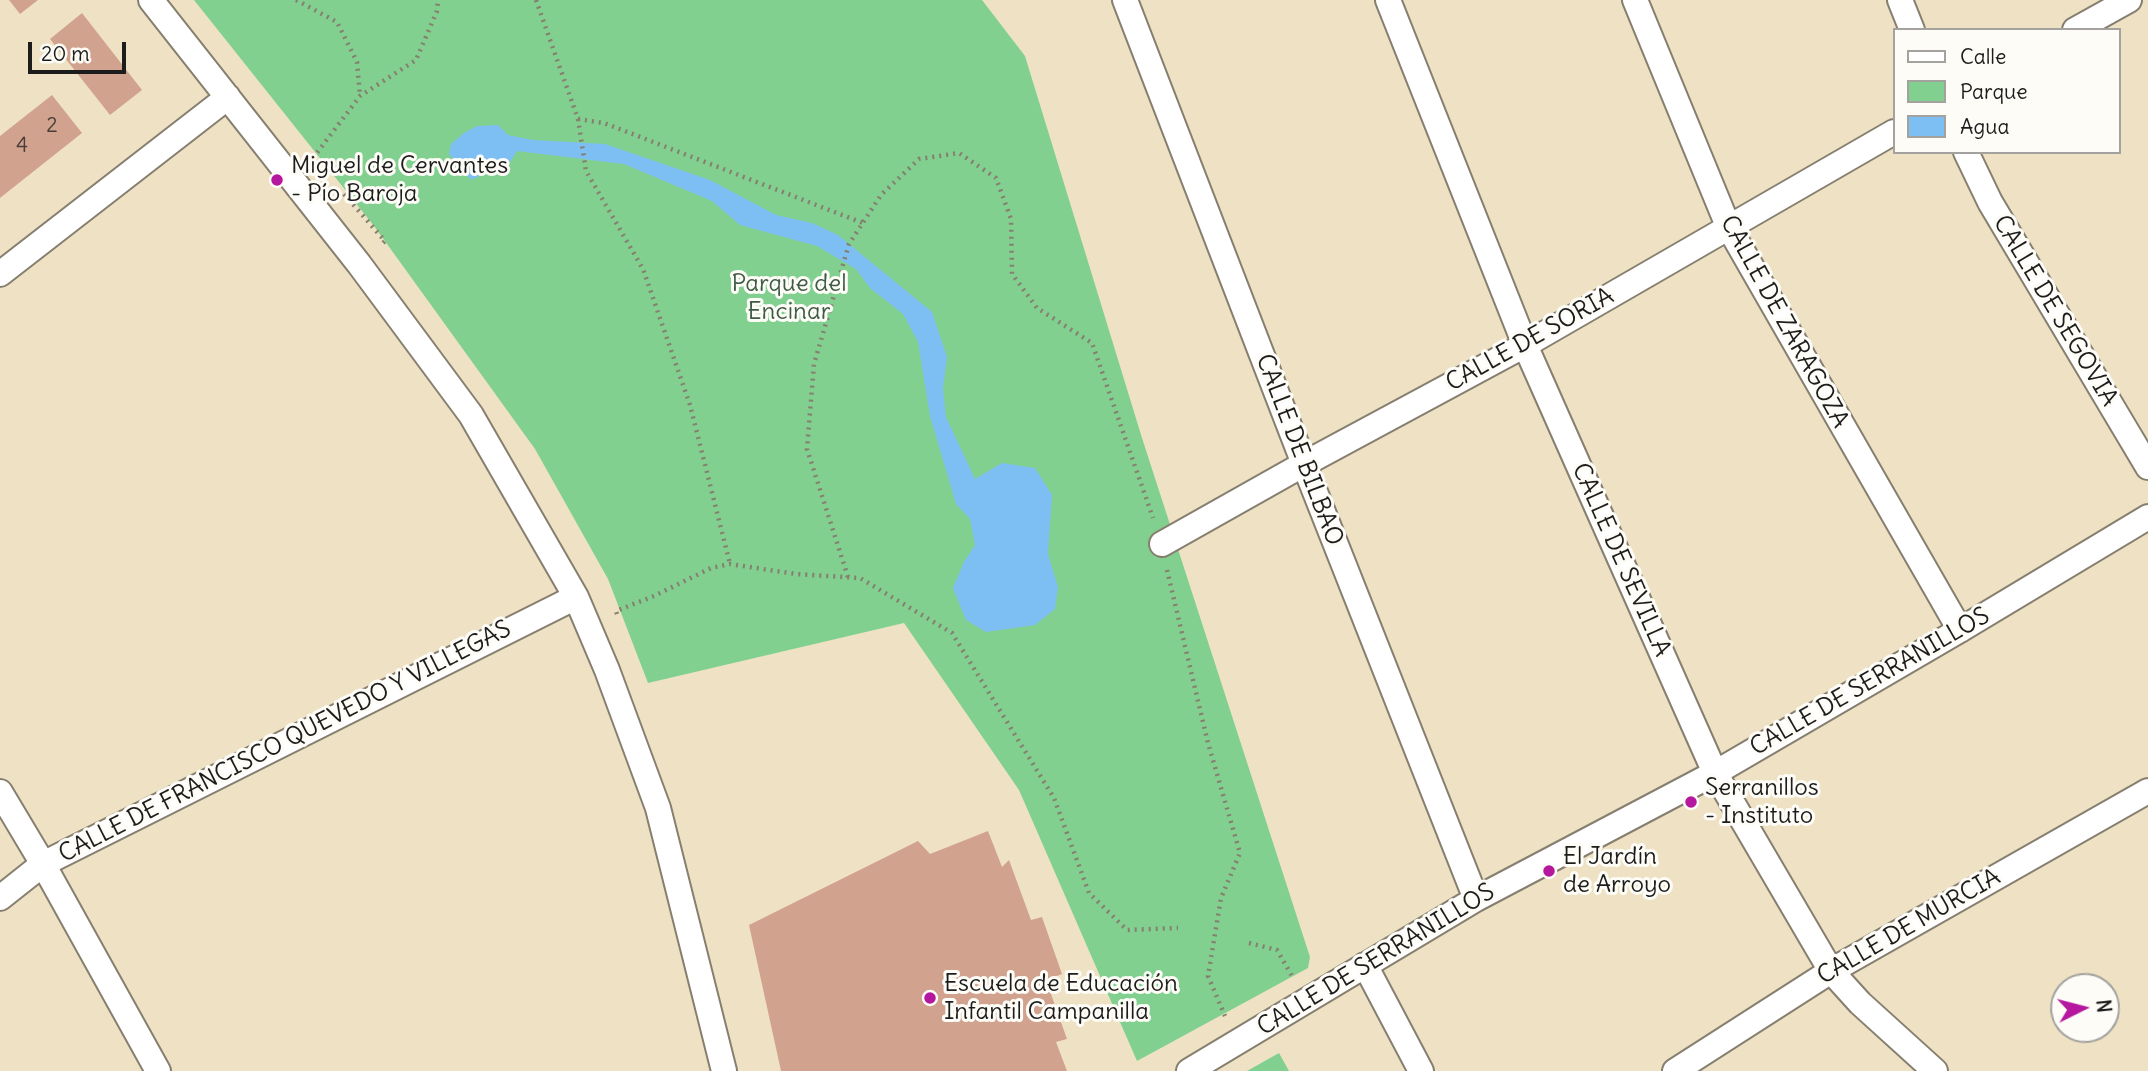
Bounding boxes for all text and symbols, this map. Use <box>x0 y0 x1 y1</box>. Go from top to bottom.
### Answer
scale bar <box>32 28 130 72</box>
legend <box>1892 28 2120 154</box>
text: 20 m <box>41 40 90 67</box>
text: Calle <box>1960 43 2006 70</box>
text: Parque <box>1960 78 2028 105</box>
house number: 2 <box>46 113 58 139</box>
text: Agua <box>1960 113 2009 140</box>
house number: 4 <box>16 133 28 159</box>
place label: Miguel de Cervantes - Pío Baroja <box>291 152 508 208</box>
marker: Miguel de Cervantes - Pío Baroja <box>269 172 285 188</box>
street label: CALLE DE SEGOVIA <box>1987 210 2123 412</box>
street label: CALLE DE ZARAGOZA <box>1714 211 1854 433</box>
park label: Parque del Encinar <box>731 270 847 326</box>
street label: CALLE DE SORIA <box>1441 282 1619 398</box>
street label: CALLE DE BILBAO <box>1249 350 1349 550</box>
street label: CALLE DE SEVILLA <box>1565 459 1677 661</box>
street label: CALLE DE SERRANILLOS <box>1745 602 1995 762</box>
street label: CALLE DE FRANCISCO QUEVEDO Y VILLEGAS <box>54 615 516 869</box>
place label: Serranillos - Instituto <box>1705 774 1819 830</box>
marker: Serranillos - Instituto <box>1683 794 1699 810</box>
place label: El Jardín de Arroyo <box>1563 843 1671 899</box>
marker: El Jardín de Arroyo <box>1541 863 1557 879</box>
street label: CALLE DE MURCIA <box>1812 863 2006 991</box>
street label: CALLE DE SERRANILLOS <box>1252 878 1500 1042</box>
place label: Escuela de Educación Infantil Campanilla <box>944 970 1178 1026</box>
north arrow <box>2050 973 2120 1043</box>
marker: Escuela de Educación Infantil Campanilla <box>922 990 938 1006</box>
text: N <box>2091 998 2117 1014</box>

